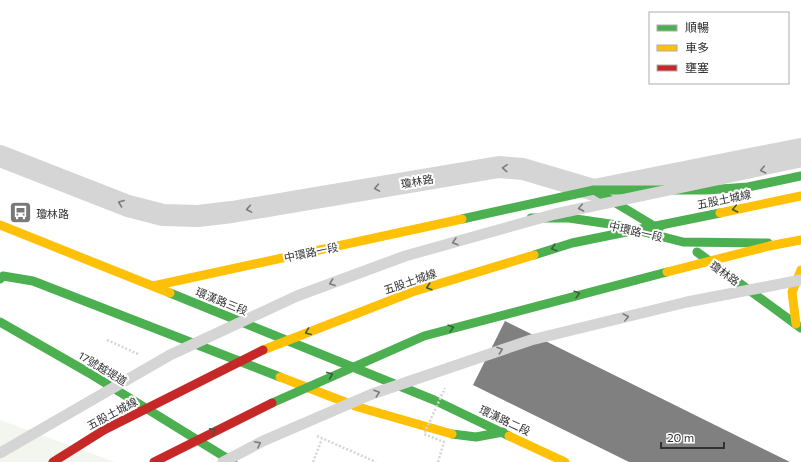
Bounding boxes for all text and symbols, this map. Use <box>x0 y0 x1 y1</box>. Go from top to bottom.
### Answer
legend <box>649 12 789 84</box>
text: 順暢 <box>685 20 709 34</box>
text: 車多 <box>685 40 709 54</box>
text: 壅塞 <box>685 60 709 74</box>
one-way arrow <box>502 163 508 172</box>
one-way arrow <box>760 166 766 174</box>
street label: 瓊林路 <box>400 172 434 190</box>
one-way arrow <box>374 183 380 191</box>
street label: 五股土城線 <box>696 187 752 211</box>
bus stop icon: 瓊林路 <box>7 200 33 226</box>
one-way arrow <box>118 200 125 208</box>
one-way arrow <box>246 204 252 213</box>
one-way arrow <box>578 204 584 212</box>
one-way arrow <box>732 204 739 213</box>
place label: 瓊林路 <box>36 207 69 220</box>
street label: 中環路一段 <box>608 218 664 244</box>
one-way arrow <box>452 237 459 246</box>
street label: 中環路一段 <box>283 240 339 264</box>
one-way arrow <box>550 243 557 252</box>
street label: 瓊林路 <box>708 258 742 288</box>
street label: 五股土城線 <box>382 266 438 296</box>
one-way arrow <box>329 279 336 287</box>
one-way arrow <box>426 282 433 291</box>
street label: 環漢路三段 <box>194 285 250 317</box>
one-way arrow <box>573 290 580 299</box>
one-way arrow <box>622 313 629 322</box>
one-way arrow <box>448 324 455 333</box>
one-way arrow <box>304 328 311 336</box>
one-way arrow <box>497 347 504 355</box>
street label: 17號越堤道 <box>76 348 130 388</box>
one-way arrow <box>327 372 334 380</box>
one-way arrow <box>374 389 381 397</box>
street label: 五股土城線 <box>85 394 139 432</box>
street label: 環漢路二段 <box>477 402 533 438</box>
scale bar <box>661 424 724 450</box>
one-way arrow <box>209 429 217 436</box>
text: 20 m <box>667 430 694 444</box>
one-way arrow <box>254 441 261 449</box>

